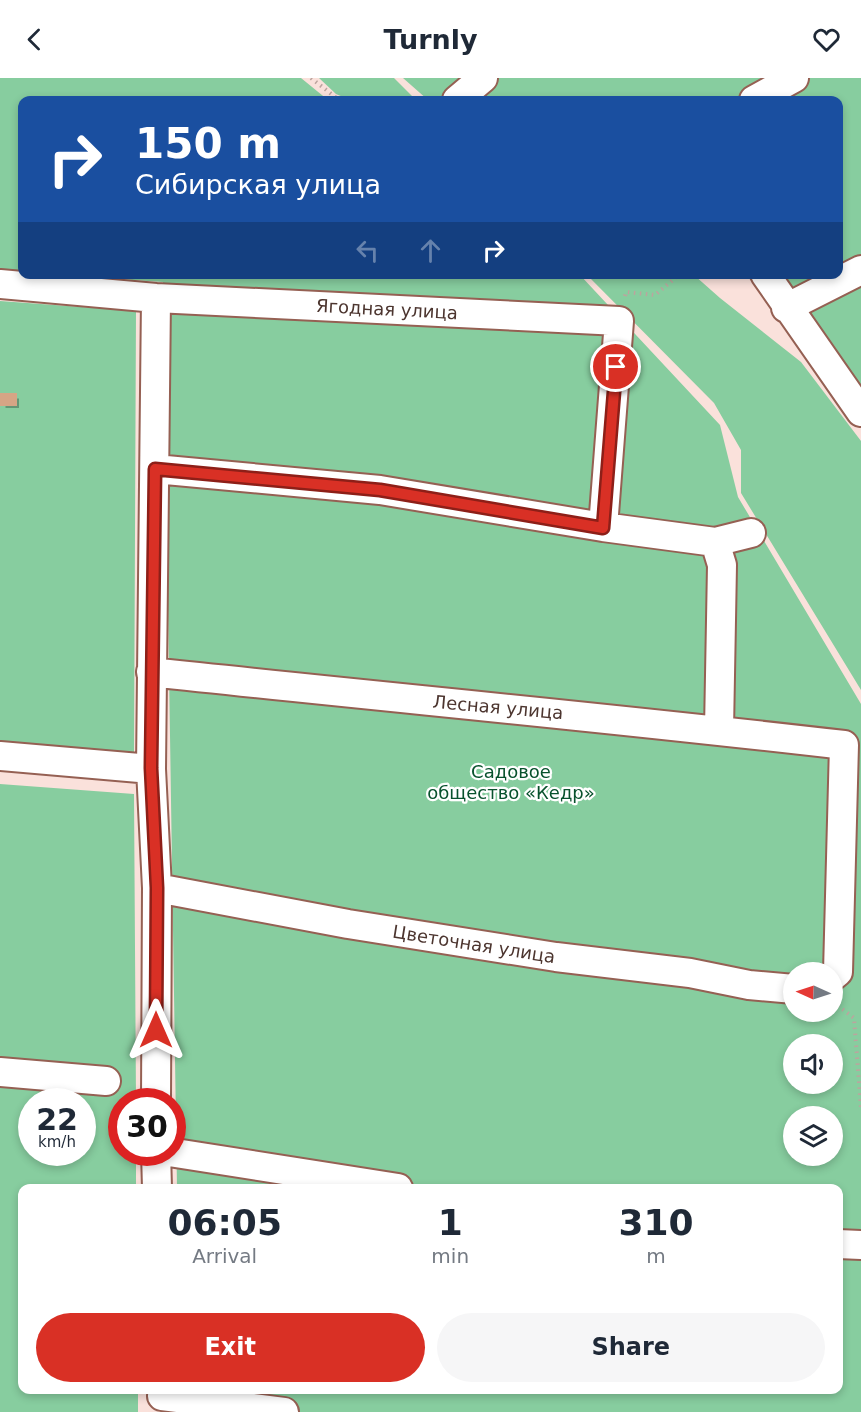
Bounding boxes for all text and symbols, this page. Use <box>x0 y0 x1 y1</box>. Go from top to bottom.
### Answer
icon: back <box>18 23 51 56</box>
icon: heart <box>810 23 843 56</box>
text: Turnly <box>383 24 478 55</box>
text: 150 m <box>135 119 281 168</box>
icon: right <box>36 120 114 198</box>
text: Сибирская улица <box>135 169 381 200</box>
icon: left <box>351 234 384 267</box>
icon: ahead <box>414 234 447 267</box>
icon: right <box>477 234 510 267</box>
street label: Ягодная улица <box>316 295 458 323</box>
pin <box>590 341 641 392</box>
icon: arrive <box>599 350 632 383</box>
street label: Лесная улица <box>432 691 564 723</box>
park label: Садовое общество «Кедр» <box>427 761 595 803</box>
street label: Цветочная улица <box>391 921 557 967</box>
north arrow <box>783 962 843 1022</box>
map controls <box>783 962 843 1166</box>
position arrow <box>124 998 188 1062</box>
button: sound <box>783 1034 843 1094</box>
speed limit sign: 30 <box>108 1088 186 1166</box>
text: 22 <box>36 1102 78 1137</box>
button: layers <box>783 1106 843 1166</box>
text: km/h <box>38 1133 76 1151</box>
text: 06:05 <box>167 1202 282 1243</box>
text: 1 <box>438 1202 463 1243</box>
text: 310 <box>618 1202 694 1243</box>
text: Arrival <box>192 1244 257 1268</box>
text: min <box>431 1244 469 1268</box>
text: m <box>646 1244 666 1268</box>
button: Exit <box>36 1313 425 1382</box>
button: Share <box>437 1313 825 1382</box>

